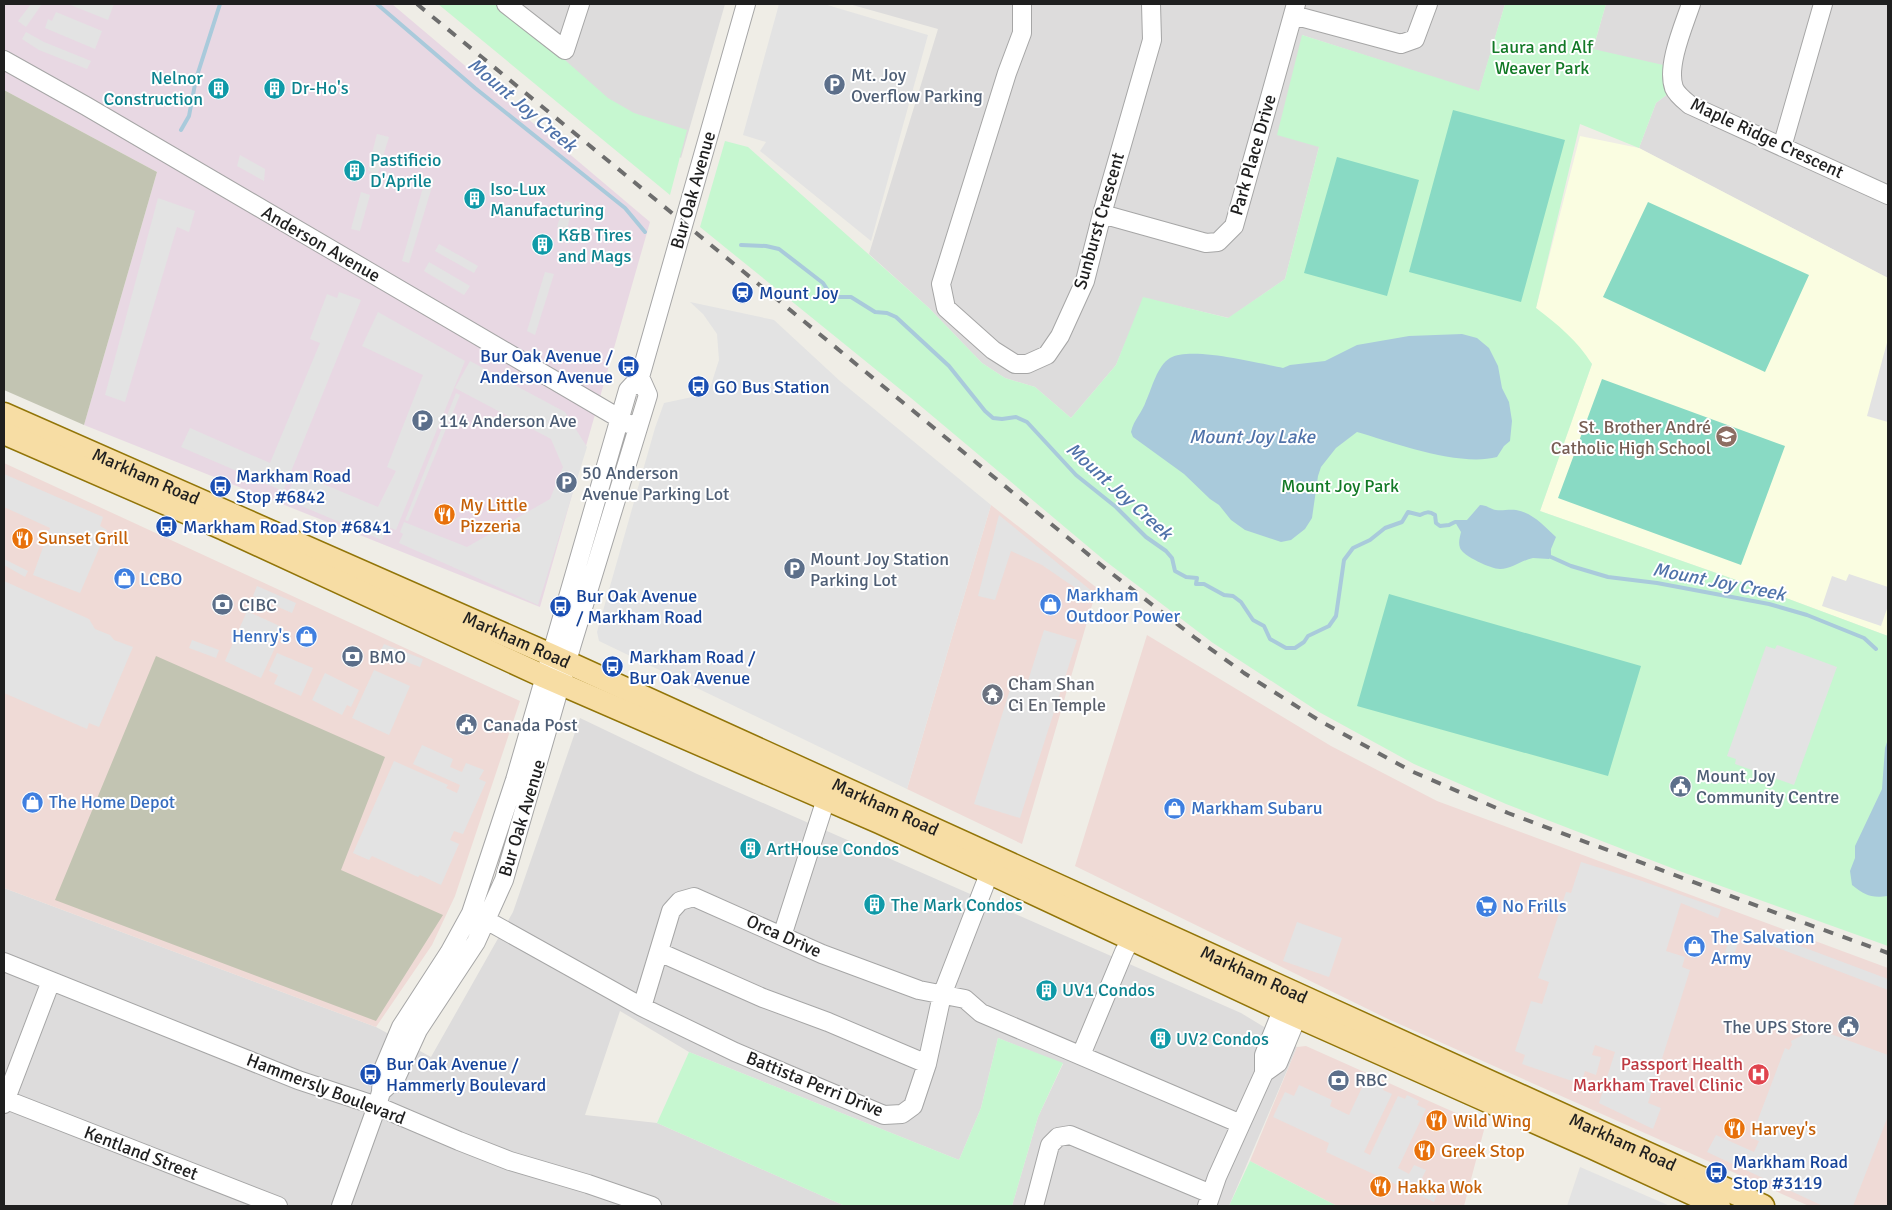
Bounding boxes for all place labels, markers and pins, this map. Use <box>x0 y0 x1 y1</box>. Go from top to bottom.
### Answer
place label: Mt. Joy Overflow Parking <box>851 64 983 107</box>
place label: Nelnor Construction <box>104 67 203 110</box>
parking icon: Mt. Joy Overflow Parking <box>823 73 847 97</box>
building icon: Nelnor Construction <box>207 76 231 100</box>
building icon: Dr-Ho's <box>263 76 287 100</box>
place label: Dr-Ho's <box>291 77 349 99</box>
place label: Pastificio D'Aprile <box>370 149 441 192</box>
building icon: Pastificio D'Aprile <box>342 158 366 182</box>
place label: Iso-Lux Manufacturing <box>490 178 604 221</box>
building icon: Iso-Lux Manufacturing <box>462 187 486 211</box>
place label: K&B Tires and Mags <box>558 224 632 267</box>
building icon: K&B Tires and Mags <box>530 233 554 257</box>
station icon: Mount Joy <box>731 281 755 305</box>
place label: Mount Joy <box>759 282 839 304</box>
place label: Bur Oak Avenue / Anderson Avenue <box>480 345 613 388</box>
bus stop icon: Bur Oak Avenue / Anderson Avenue <box>617 354 641 378</box>
bus stop icon: GO Bus Station <box>686 375 710 399</box>
place label: GO Bus Station <box>714 376 830 398</box>
parking icon: 114 Anderson Ave <box>411 409 435 433</box>
place label: 114 Anderson Ave <box>439 410 577 432</box>
place label: St. Brother André Catholic High School <box>1551 416 1711 459</box>
school or university icon: St. Brother André Catholic High School <box>1715 425 1739 449</box>
place label: 50 Anderson Avenue Parking Lot <box>582 462 729 505</box>
place label: Markham Road Stop #6842 <box>236 465 351 508</box>
parking icon: 50 Anderson Avenue Parking Lot <box>554 471 578 495</box>
bus stop icon: Markham Road Stop #6842 <box>208 474 232 498</box>
place label: My Little Pizzeria <box>460 494 527 537</box>
restaurant icon: My Little Pizzeria <box>432 503 456 527</box>
bus stop icon: Markham Road Stop #6841 <box>155 515 179 539</box>
place label: Markham Road Stop #6841 <box>183 516 392 538</box>
restaurant icon: Sunset Grill <box>10 526 34 550</box>
place label: Sunset Grill <box>38 527 129 549</box>
place label: Mount Joy Station Parking Lot <box>810 548 949 591</box>
parking icon: Mount Joy Station Parking Lot <box>782 557 806 581</box>
shop icon: LCBO <box>112 567 136 591</box>
place label: LCBO <box>140 568 182 590</box>
place label: Markham Outdoor Power <box>1066 584 1180 627</box>
place label: Bur Oak Avenue / Markham Road <box>576 585 703 628</box>
bank icon: CIBC <box>211 593 235 617</box>
shop icon: Markham Outdoor Power <box>1038 593 1062 617</box>
place label: CIBC <box>239 594 277 616</box>
bus stop icon: Bur Oak Avenue / Markham Road <box>548 594 572 618</box>
shop icon: Henry's <box>294 624 318 648</box>
place label: Henry's <box>232 625 290 647</box>
bank icon: BMO <box>341 645 365 669</box>
place label: BMO <box>369 646 406 668</box>
place label: Markham Road / Bur Oak Avenue <box>629 646 756 689</box>
bus stop icon: Markham Road / Bur Oak Avenue <box>601 655 625 679</box>
place label: Cham Shan Ci En Temple <box>1008 673 1106 716</box>
temple icon: Cham Shan Ci En Temple <box>980 682 1004 706</box>
public building icon: Canada Post <box>455 713 479 737</box>
place label: Canada Post <box>483 714 578 736</box>
place label: Mount Joy Community Centre <box>1696 765 1839 808</box>
public building icon: Mount Joy Community Centre <box>1668 774 1692 798</box>
shop icon: The Home Depot <box>21 790 45 814</box>
place label: The Home Depot <box>49 791 175 813</box>
shop icon: Markham Subaru <box>1163 796 1187 820</box>
place label: Markham Subaru <box>1191 797 1322 819</box>
building icon: ArtHouse Condos <box>738 837 762 861</box>
place label: ArtHouse Condos <box>766 838 899 860</box>
building icon: The Mark Condos <box>863 893 887 917</box>
place label: The Mark Condos <box>891 894 1023 916</box>
supermarket icon: No Frills <box>1474 894 1498 918</box>
place label: No Frills <box>1502 895 1567 917</box>
place label: The Salvation Army <box>1711 926 1814 969</box>
shop icon: The Salvation Army <box>1683 935 1707 959</box>
building icon: UV1 Condos <box>1034 978 1058 1002</box>
place label: UV1 Condos <box>1062 979 1155 1001</box>
public building icon: The UPS Store <box>1836 1015 1860 1039</box>
place label: The UPS Store <box>1723 1016 1832 1038</box>
building icon: UV2 Condos <box>1148 1027 1172 1051</box>
place label: UV2 Condos <box>1176 1028 1269 1050</box>
place label: Bur Oak Avenue / Hammerly Boulevard <box>386 1053 546 1096</box>
place label: Passport Health Markham Travel Clinic <box>1573 1053 1743 1096</box>
bus stop icon: Bur Oak Avenue / Hammerly Boulevard <box>358 1062 382 1086</box>
hospital icon: Passport Health Markham Travel Clinic <box>1747 1062 1771 1086</box>
bank icon: RBC <box>1327 1068 1351 1092</box>
place label: RBC <box>1355 1069 1388 1091</box>
restaurant icon: Wild Wing <box>1425 1109 1449 1133</box>
place label: Wild Wing <box>1453 1110 1531 1132</box>
restaurant icon: Harvey's <box>1723 1117 1747 1141</box>
place label: Harvey's <box>1751 1118 1816 1140</box>
restaurant icon: Greek Stop <box>1413 1139 1437 1163</box>
place label: Greek Stop <box>1441 1140 1525 1162</box>
place label: Markham Road Stop #3119 <box>1733 1151 1848 1194</box>
bus stop icon: Markham Road Stop #3119 <box>1705 1160 1729 1184</box>
restaurant icon: Hakka Wok <box>1369 1175 1393 1199</box>
place label: Hakka Wok <box>1397 1176 1482 1198</box>

